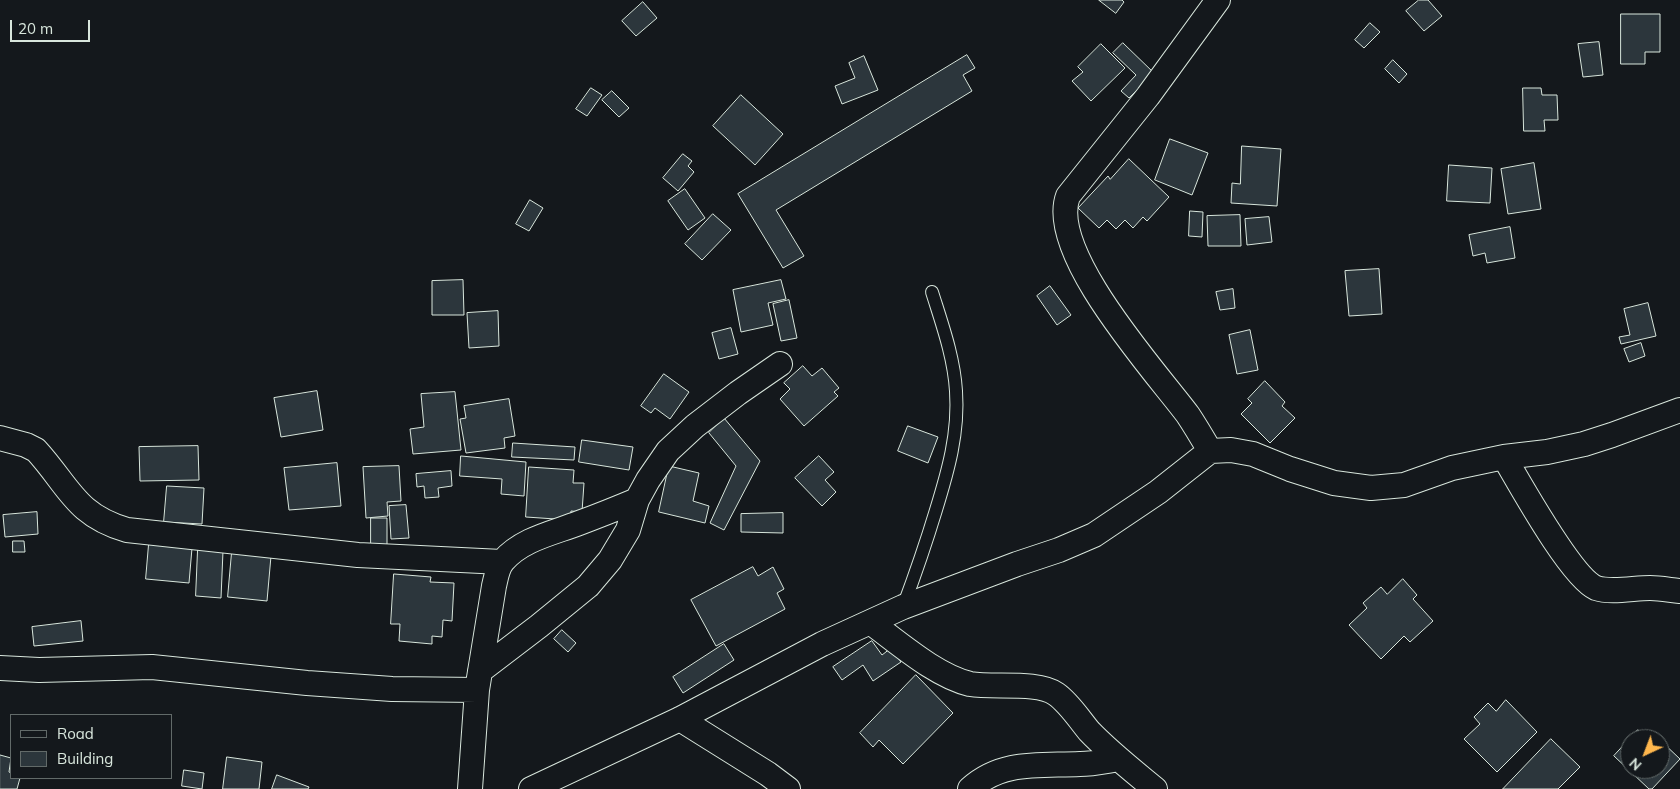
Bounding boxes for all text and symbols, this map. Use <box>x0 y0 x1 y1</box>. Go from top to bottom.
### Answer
scale bar <box>12 10 92 42</box>
text: 20 m <box>18 19 53 38</box>
legend <box>10 714 172 779</box>
text: Road <box>57 724 94 743</box>
north arrow <box>1620 729 1670 779</box>
text: Building <box>57 749 113 768</box>
text: N <box>1625 754 1645 774</box>

